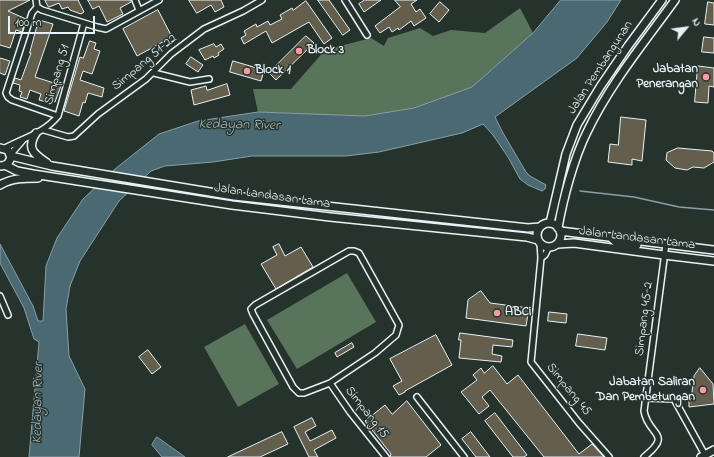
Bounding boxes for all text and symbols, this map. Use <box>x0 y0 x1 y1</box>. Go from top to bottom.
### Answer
scale bar <box>10 8 97 34</box>
north arrow <box>666 8 706 48</box>
text: 100 m <box>15 14 42 32</box>
text: N <box>688 15 705 29</box>
street label: Jalan Pembangunan <box>565 18 637 118</box>
street label: Simpang 51-22 <box>109 31 181 95</box>
street label: Simpang 51 <box>42 43 74 107</box>
place label: Block 3 <box>307 43 344 59</box>
marker: Block 3 <box>294 46 304 56</box>
place label: Jabatan Penerangan <box>636 62 698 93</box>
place label: Block 1 <box>255 63 291 79</box>
marker: Block 1 <box>242 66 252 76</box>
marker: Jabatan Penerangan <box>701 72 711 82</box>
water label: Kedayan River <box>198 117 280 135</box>
street label: Jalan Landasan Lama <box>213 181 331 213</box>
street label: Jalan Landasan Lama <box>578 224 696 254</box>
street label: Simpang 45-2 <box>633 281 657 357</box>
place label: ABCi <box>505 305 531 321</box>
marker: ABCi <box>492 308 502 318</box>
street label: Simpang 45 <box>542 361 594 419</box>
water label: Kedayan River <box>30 362 48 444</box>
place label: Jabatan Saliran Dan Pembetungan <box>596 375 695 406</box>
street label: Simpang 15 <box>341 384 391 442</box>
marker: Jabatan Saliran Dan Pembetungan <box>698 385 708 395</box>

